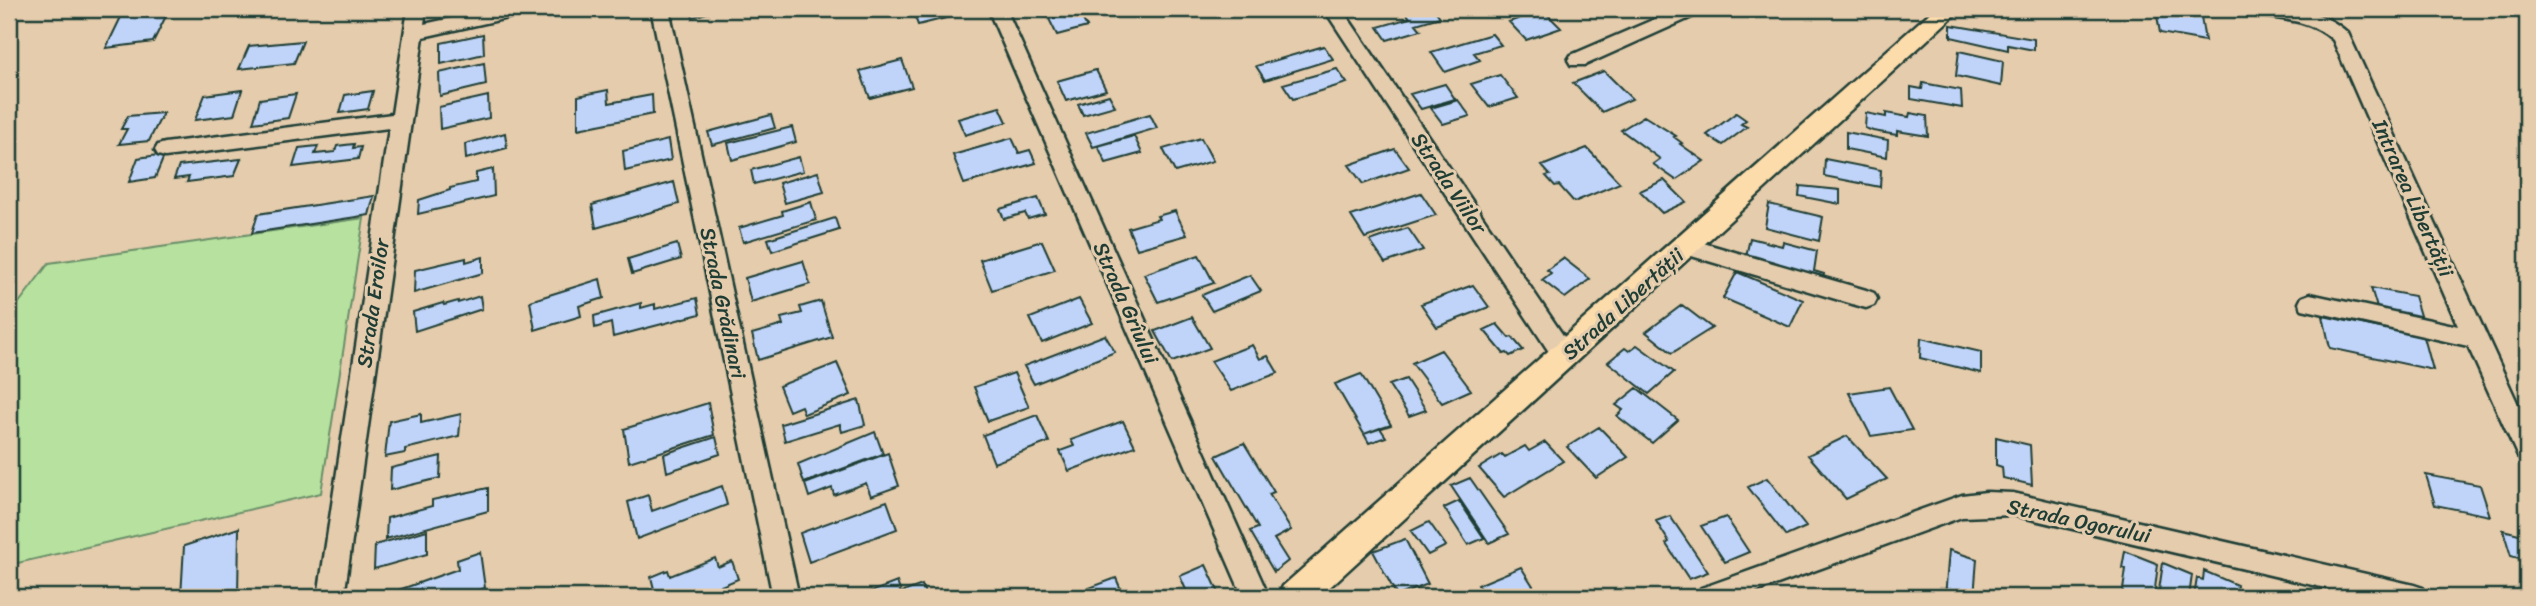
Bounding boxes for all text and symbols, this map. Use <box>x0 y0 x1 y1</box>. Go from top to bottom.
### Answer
street label: Intrarea Libertății <box>2361 112 2465 284</box>
street label: Strada Viilor <box>1401 124 1498 243</box>
street label: Strada Grădinari <box>688 224 758 383</box>
street label: Strada Eroilor <box>345 234 401 370</box>
street label: Strada Grîului <box>1082 236 1170 372</box>
street label: Strada Libertății <box>1553 237 1694 370</box>
street label: Strada Ogorului <box>2004 487 2156 555</box>

